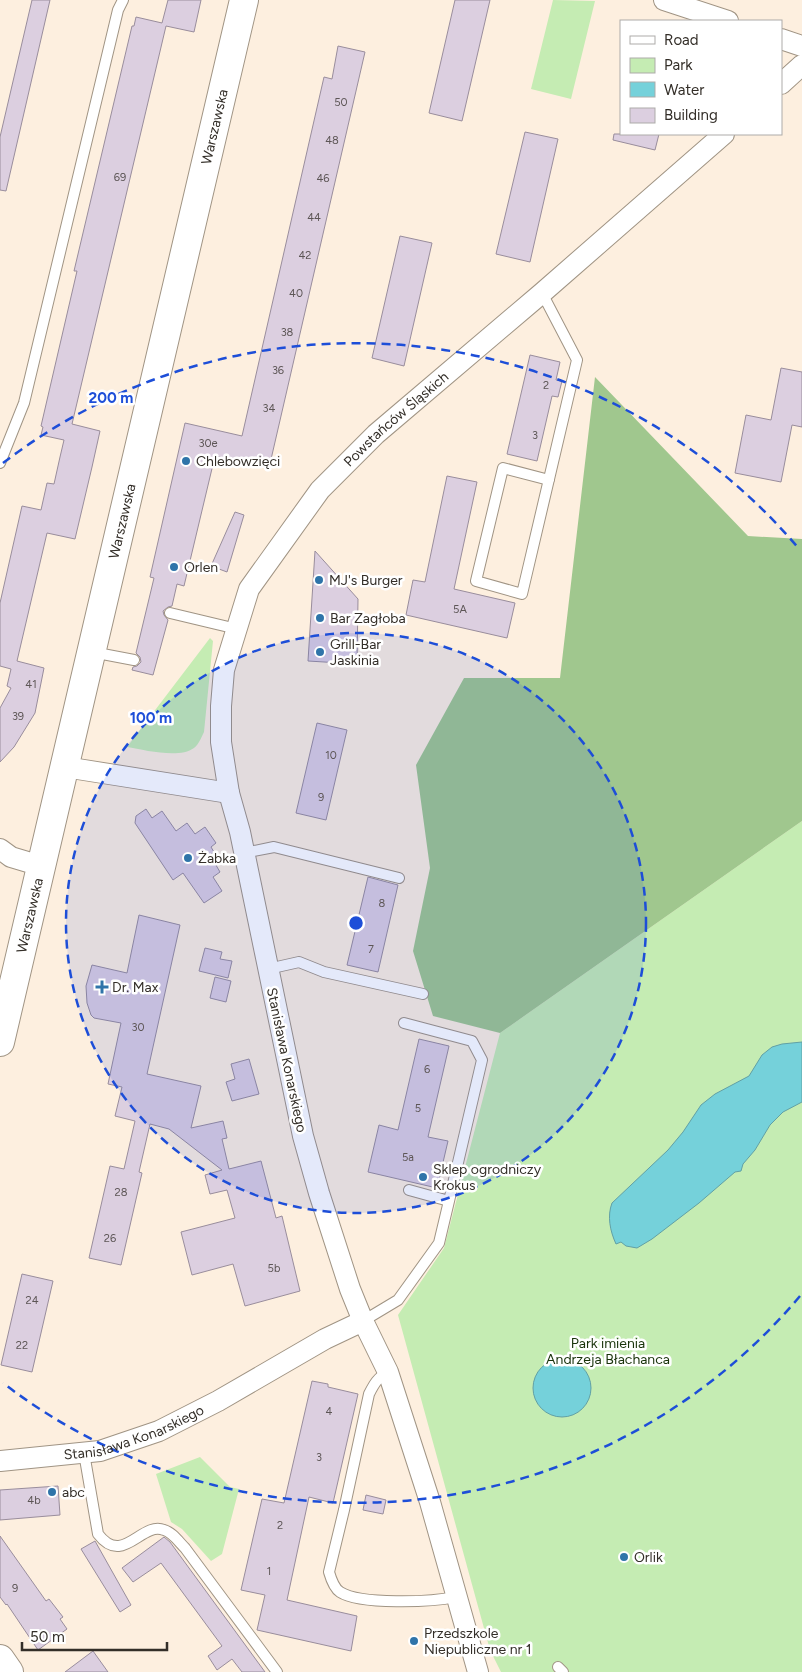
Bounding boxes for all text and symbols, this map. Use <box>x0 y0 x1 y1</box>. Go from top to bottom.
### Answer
legend <box>620 20 782 135</box>
text: Road <box>664 31 699 49</box>
text: Park <box>664 56 693 74</box>
text: Water <box>664 81 704 99</box>
street label: Warszawska <box>198 88 232 166</box>
house number: 50 <box>334 96 348 109</box>
text: Building <box>664 106 718 124</box>
house number: 48 <box>325 134 339 147</box>
house number: 69 <box>114 171 126 184</box>
house number: 46 <box>316 172 330 185</box>
house number: 44 <box>307 211 321 224</box>
house number: 42 <box>299 249 311 262</box>
house number: 40 <box>289 287 303 300</box>
house number: 38 <box>281 326 294 339</box>
house number: 36 <box>272 364 284 377</box>
street label: Powstańców Śląskich <box>340 368 452 470</box>
house number: 2 <box>543 379 549 392</box>
text: 200 m <box>89 389 133 407</box>
house number: 34 <box>263 402 276 415</box>
house number: 3 <box>532 429 538 442</box>
house number: 30e <box>198 437 218 450</box>
place label: Chlebowzięci <box>196 453 280 470</box>
marker: Chlebowzięci <box>180 455 192 467</box>
street label: Warszawska <box>105 482 139 560</box>
place label: Orlen <box>184 559 218 576</box>
marker: Orlen <box>168 561 180 573</box>
place label: MJ's Burger <box>329 572 403 589</box>
marker: MJ's Burger <box>313 574 325 586</box>
house number: 5A <box>453 603 467 616</box>
place label: Bar Zagłoba <box>330 610 406 627</box>
marker: Bar Zagłoba <box>314 612 326 624</box>
place label: Grill-Bar Jaskinia <box>330 636 381 669</box>
marker: Grill-Bar Jaskinia <box>314 646 326 658</box>
house number: 41 <box>25 678 37 691</box>
text: 100 m <box>130 709 172 727</box>
house number: 39 <box>12 710 24 723</box>
house number: 10 <box>325 749 337 762</box>
house number: 9 <box>318 791 324 804</box>
place label: Żabka <box>198 850 236 867</box>
marker: Żabka <box>182 852 194 864</box>
street label: Warszawska <box>13 876 47 955</box>
house number: 8 <box>379 897 386 910</box>
centre of rings <box>347 914 365 932</box>
house number: 7 <box>368 943 374 956</box>
place label: Dr. Max <box>112 979 159 996</box>
marker: Dr. Max <box>96 981 108 993</box>
street label: Stanisława Konarskiego <box>263 986 310 1134</box>
house number: 30 <box>131 1021 145 1034</box>
house number: 6 <box>424 1063 430 1076</box>
house number: 5 <box>415 1102 421 1115</box>
house number: 5a <box>402 1151 414 1164</box>
place label: Sklep ogrodniczy Krokus <box>433 1161 542 1194</box>
marker: Sklep ogrodniczy Krokus <box>417 1171 429 1183</box>
house number: 28 <box>115 1186 128 1199</box>
house number: 26 <box>104 1232 116 1245</box>
house number: 5b <box>268 1262 280 1275</box>
house number: 24 <box>26 1294 39 1307</box>
park label: Park imienia Andrzeja Błachanca <box>546 1335 670 1368</box>
house number: 22 <box>16 1339 28 1352</box>
street label: Stanisława Konarskiego <box>63 1402 207 1464</box>
house number: 4 <box>326 1405 333 1418</box>
house number: 3 <box>316 1451 322 1464</box>
place label: abc <box>62 1484 85 1501</box>
marker: abc <box>46 1486 58 1498</box>
house number: 4b <box>27 1494 41 1507</box>
house number: 2 <box>277 1519 283 1532</box>
place label: Orlik <box>634 1549 663 1566</box>
marker: Orlik <box>618 1551 630 1563</box>
house number: 1 <box>267 1565 271 1578</box>
house number: 9 <box>12 1582 18 1595</box>
scale bar <box>22 1620 168 1652</box>
place label: Przedszkole Niepubliczne nr 1 <box>424 1625 532 1658</box>
text: 50 m <box>30 1628 65 1646</box>
marker: Przedszkole Niepubliczne nr 1 <box>408 1635 420 1647</box>

